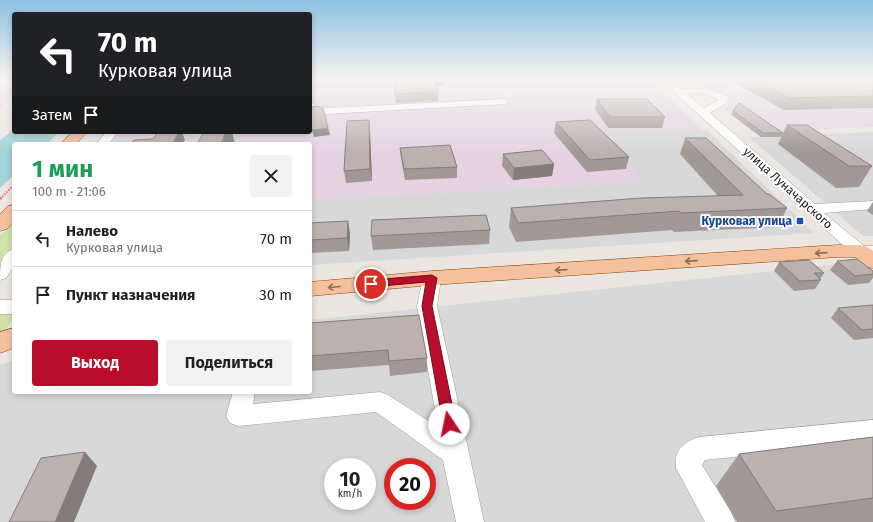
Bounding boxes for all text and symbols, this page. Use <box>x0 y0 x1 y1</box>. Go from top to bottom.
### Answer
text: 70 m <box>98 26 157 59</box>
icon: left <box>32 28 84 80</box>
text: Курковая улица <box>98 60 232 82</box>
icon: arrive <box>80 104 102 126</box>
text: Затем <box>32 106 72 124</box>
street label: улица Луначарского <box>741 144 835 232</box>
text: 1 мин <box>32 155 93 183</box>
button: close <box>250 155 292 197</box>
text: 100 m · 21:06 <box>32 184 106 199</box>
place label: Курковая улица <box>702 214 792 228</box>
marker: Курковая улица <box>795 216 805 226</box>
text: Налево <box>66 222 118 240</box>
icon: left <box>32 228 54 250</box>
text: 70 m <box>260 230 292 248</box>
text: Курковая улица <box>66 240 163 255</box>
one-way arrow <box>815 249 828 256</box>
one-way arrow <box>685 258 698 265</box>
one-way arrow <box>555 266 568 273</box>
pin <box>354 267 388 301</box>
icon: arrive <box>360 273 382 295</box>
one-way arrow <box>328 283 341 290</box>
icon: arrive <box>32 284 54 306</box>
text: Пункт назначения <box>66 286 195 304</box>
text: 30 m <box>259 286 292 304</box>
button: Выход <box>32 340 158 386</box>
button: Поделиться <box>166 340 292 386</box>
position arrow <box>428 403 470 445</box>
speed limit sign: 20 <box>384 458 436 510</box>
text: 10 <box>340 467 360 491</box>
text: km/h <box>338 488 362 500</box>

